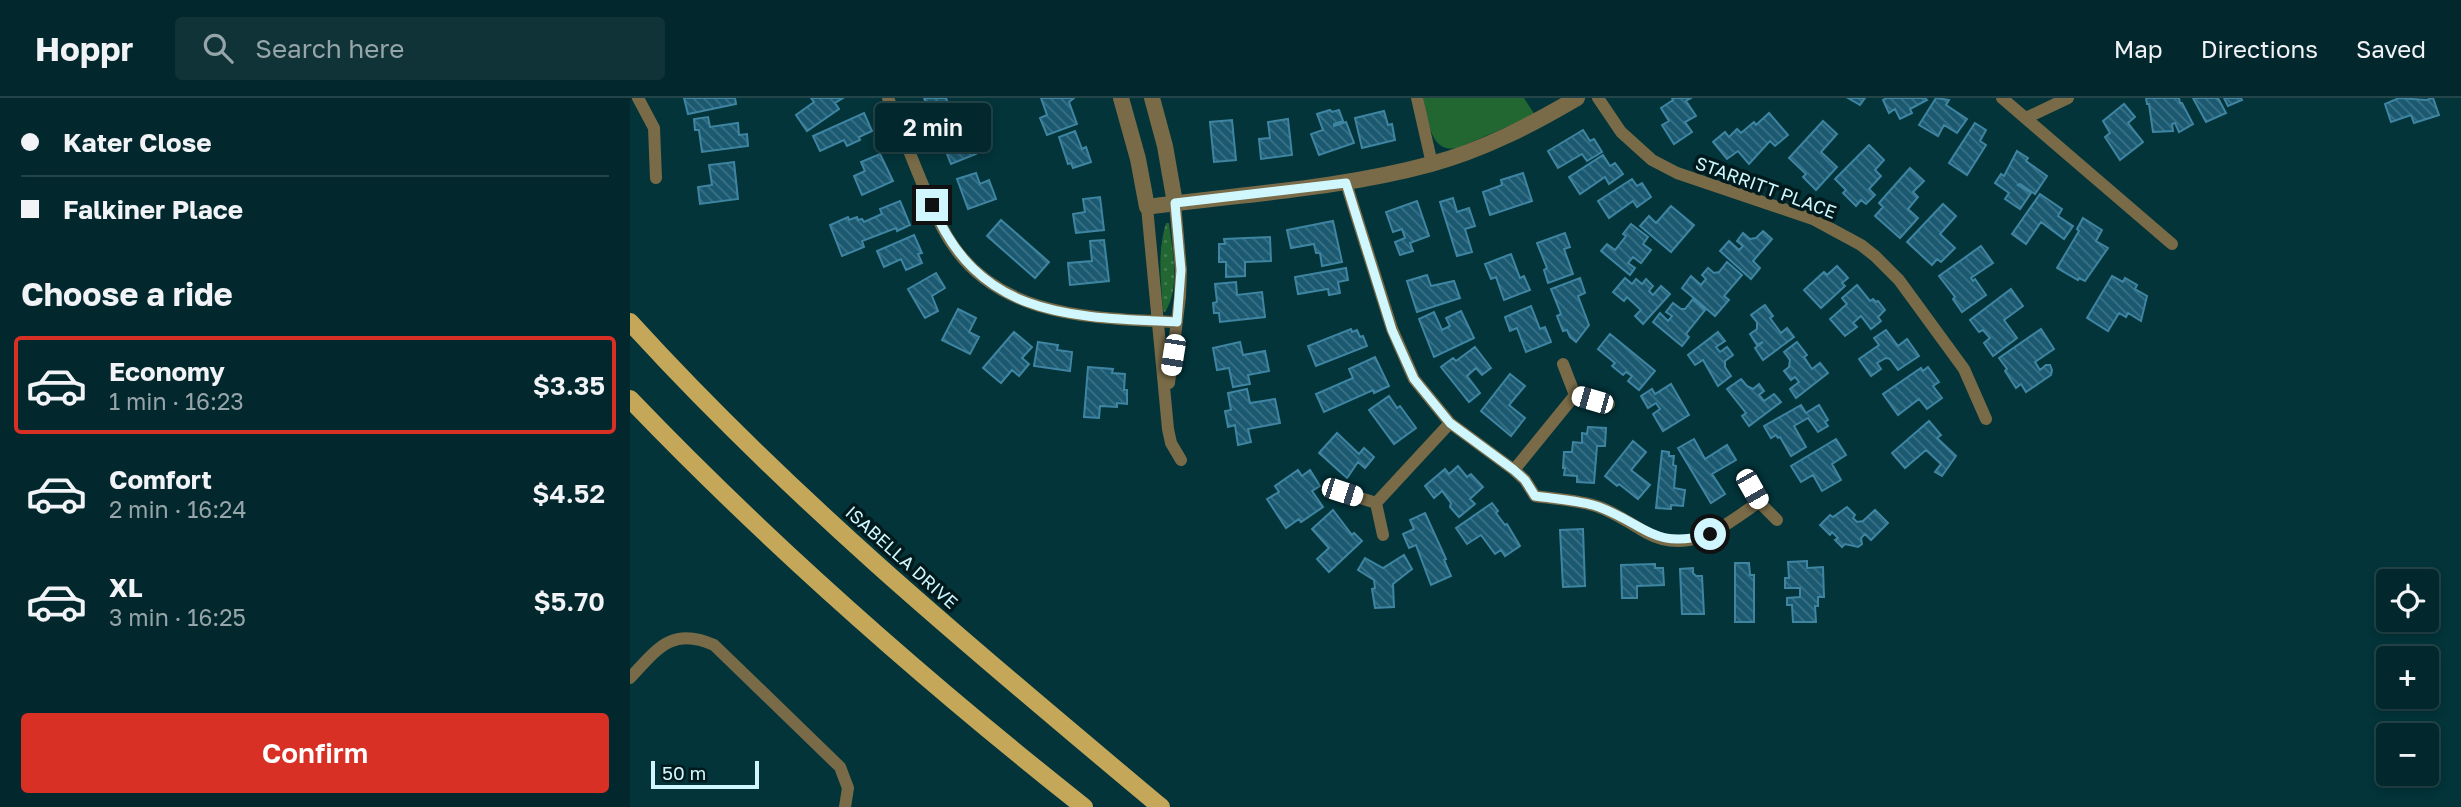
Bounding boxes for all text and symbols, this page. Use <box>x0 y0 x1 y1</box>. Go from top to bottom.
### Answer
search box <box>175 17 665 80</box>
text: Hoppr <box>35 29 133 68</box>
icon: search <box>199 29 237 67</box>
text: Search here <box>255 33 404 64</box>
text: Map <box>2114 34 2163 63</box>
text: Directions <box>2201 34 2318 63</box>
text: Saved <box>2356 34 2426 63</box>
callout: 2 min <box>874 104 990 153</box>
text: 2 min <box>903 113 963 141</box>
text: Kater Close <box>63 127 212 158</box>
street label: STARRITT PLACE <box>1693 151 1839 223</box>
route end <box>916 189 948 221</box>
text: Falkiner Place <box>63 194 243 225</box>
text: Choose a ride <box>21 275 233 313</box>
car <box>1160 333 1187 377</box>
icon: car <box>25 354 88 417</box>
text: Economy <box>109 356 225 387</box>
text: $3.35 <box>533 370 605 401</box>
car <box>1569 384 1616 416</box>
text: 1 min · 16:23 <box>109 387 244 415</box>
icon: car <box>25 462 88 525</box>
text: Comfort <box>109 464 212 495</box>
car <box>1733 466 1772 512</box>
car <box>1319 476 1366 508</box>
text: $4.52 <box>532 478 605 509</box>
text: 2 min · 16:24 <box>109 495 247 523</box>
street label: ISABELLA DRIVE <box>841 501 963 613</box>
route start <box>1694 518 1726 550</box>
map controls <box>2376 569 2439 786</box>
button: locate <box>2376 569 2439 632</box>
icon: car <box>25 570 88 633</box>
text: XL <box>109 572 143 603</box>
text: $5.70 <box>534 586 605 617</box>
text: 3 min · 16:25 <box>109 603 246 631</box>
button: + <box>2376 646 2439 709</box>
button: Confirm <box>21 713 609 793</box>
button: − <box>2376 723 2439 786</box>
scale bar <box>651 758 760 790</box>
text: 50 m <box>662 761 706 784</box>

